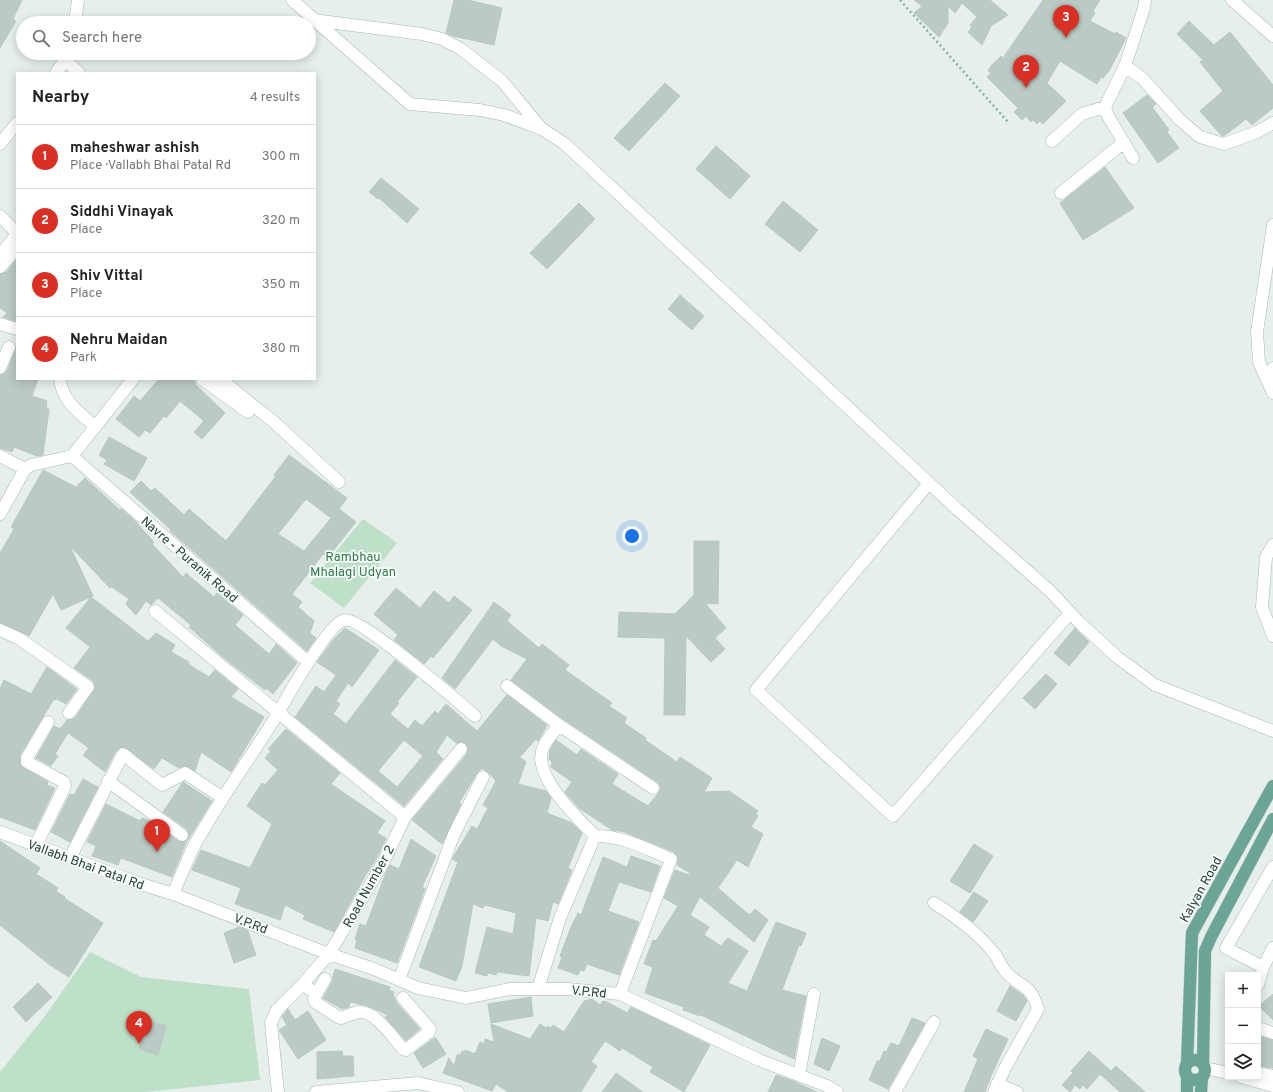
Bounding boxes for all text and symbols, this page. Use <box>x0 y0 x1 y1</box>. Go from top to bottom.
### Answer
pin: 3 <box>1053 5 1079 38</box>
search box <box>16 16 316 60</box>
icon: search <box>30 27 52 49</box>
text: Search here <box>62 29 142 48</box>
pin: 2 <box>1013 55 1039 88</box>
text: Nearby <box>32 87 89 109</box>
text: 4 results <box>250 90 300 106</box>
text: maheshwar ashish <box>70 139 200 158</box>
text: 1 <box>42 149 48 165</box>
text: 300 m <box>262 149 300 165</box>
text: Place · Vallabh Bhai Patal Rd <box>70 158 231 174</box>
text: Siddhi Vinayak <box>70 203 174 222</box>
text: 2 <box>41 213 49 229</box>
text: 320 m <box>262 213 300 229</box>
text: Place <box>70 222 102 238</box>
text: Shiv Vittal <box>70 267 143 286</box>
text: 3 <box>41 277 49 293</box>
text: 350 m <box>262 277 300 293</box>
text: Place <box>70 286 102 302</box>
text: Nehru Maidan <box>70 331 168 350</box>
text: 4 <box>41 341 49 357</box>
text: 380 m <box>262 341 300 357</box>
text: Park <box>70 350 97 366</box>
street label: Navre - Puranik Road <box>137 514 240 607</box>
your location <box>622 526 642 546</box>
park label: Rambhau Mhalagi Udyan <box>310 550 396 581</box>
pin: 1 <box>144 819 170 852</box>
street label: Vallabh Bhai Patal Rd <box>25 837 146 894</box>
street label: Road Number 2 <box>341 843 399 931</box>
street label: Kalyan Road <box>1177 854 1226 926</box>
street label: V.P.Rd <box>231 911 270 939</box>
map controls <box>1225 972 1261 1080</box>
button: + <box>1225 972 1261 1008</box>
street label: V.P.Rd <box>570 983 607 1003</box>
button: − <box>1225 1008 1261 1044</box>
pin: 4 <box>126 1011 152 1044</box>
button: layers <box>1225 1044 1261 1080</box>

